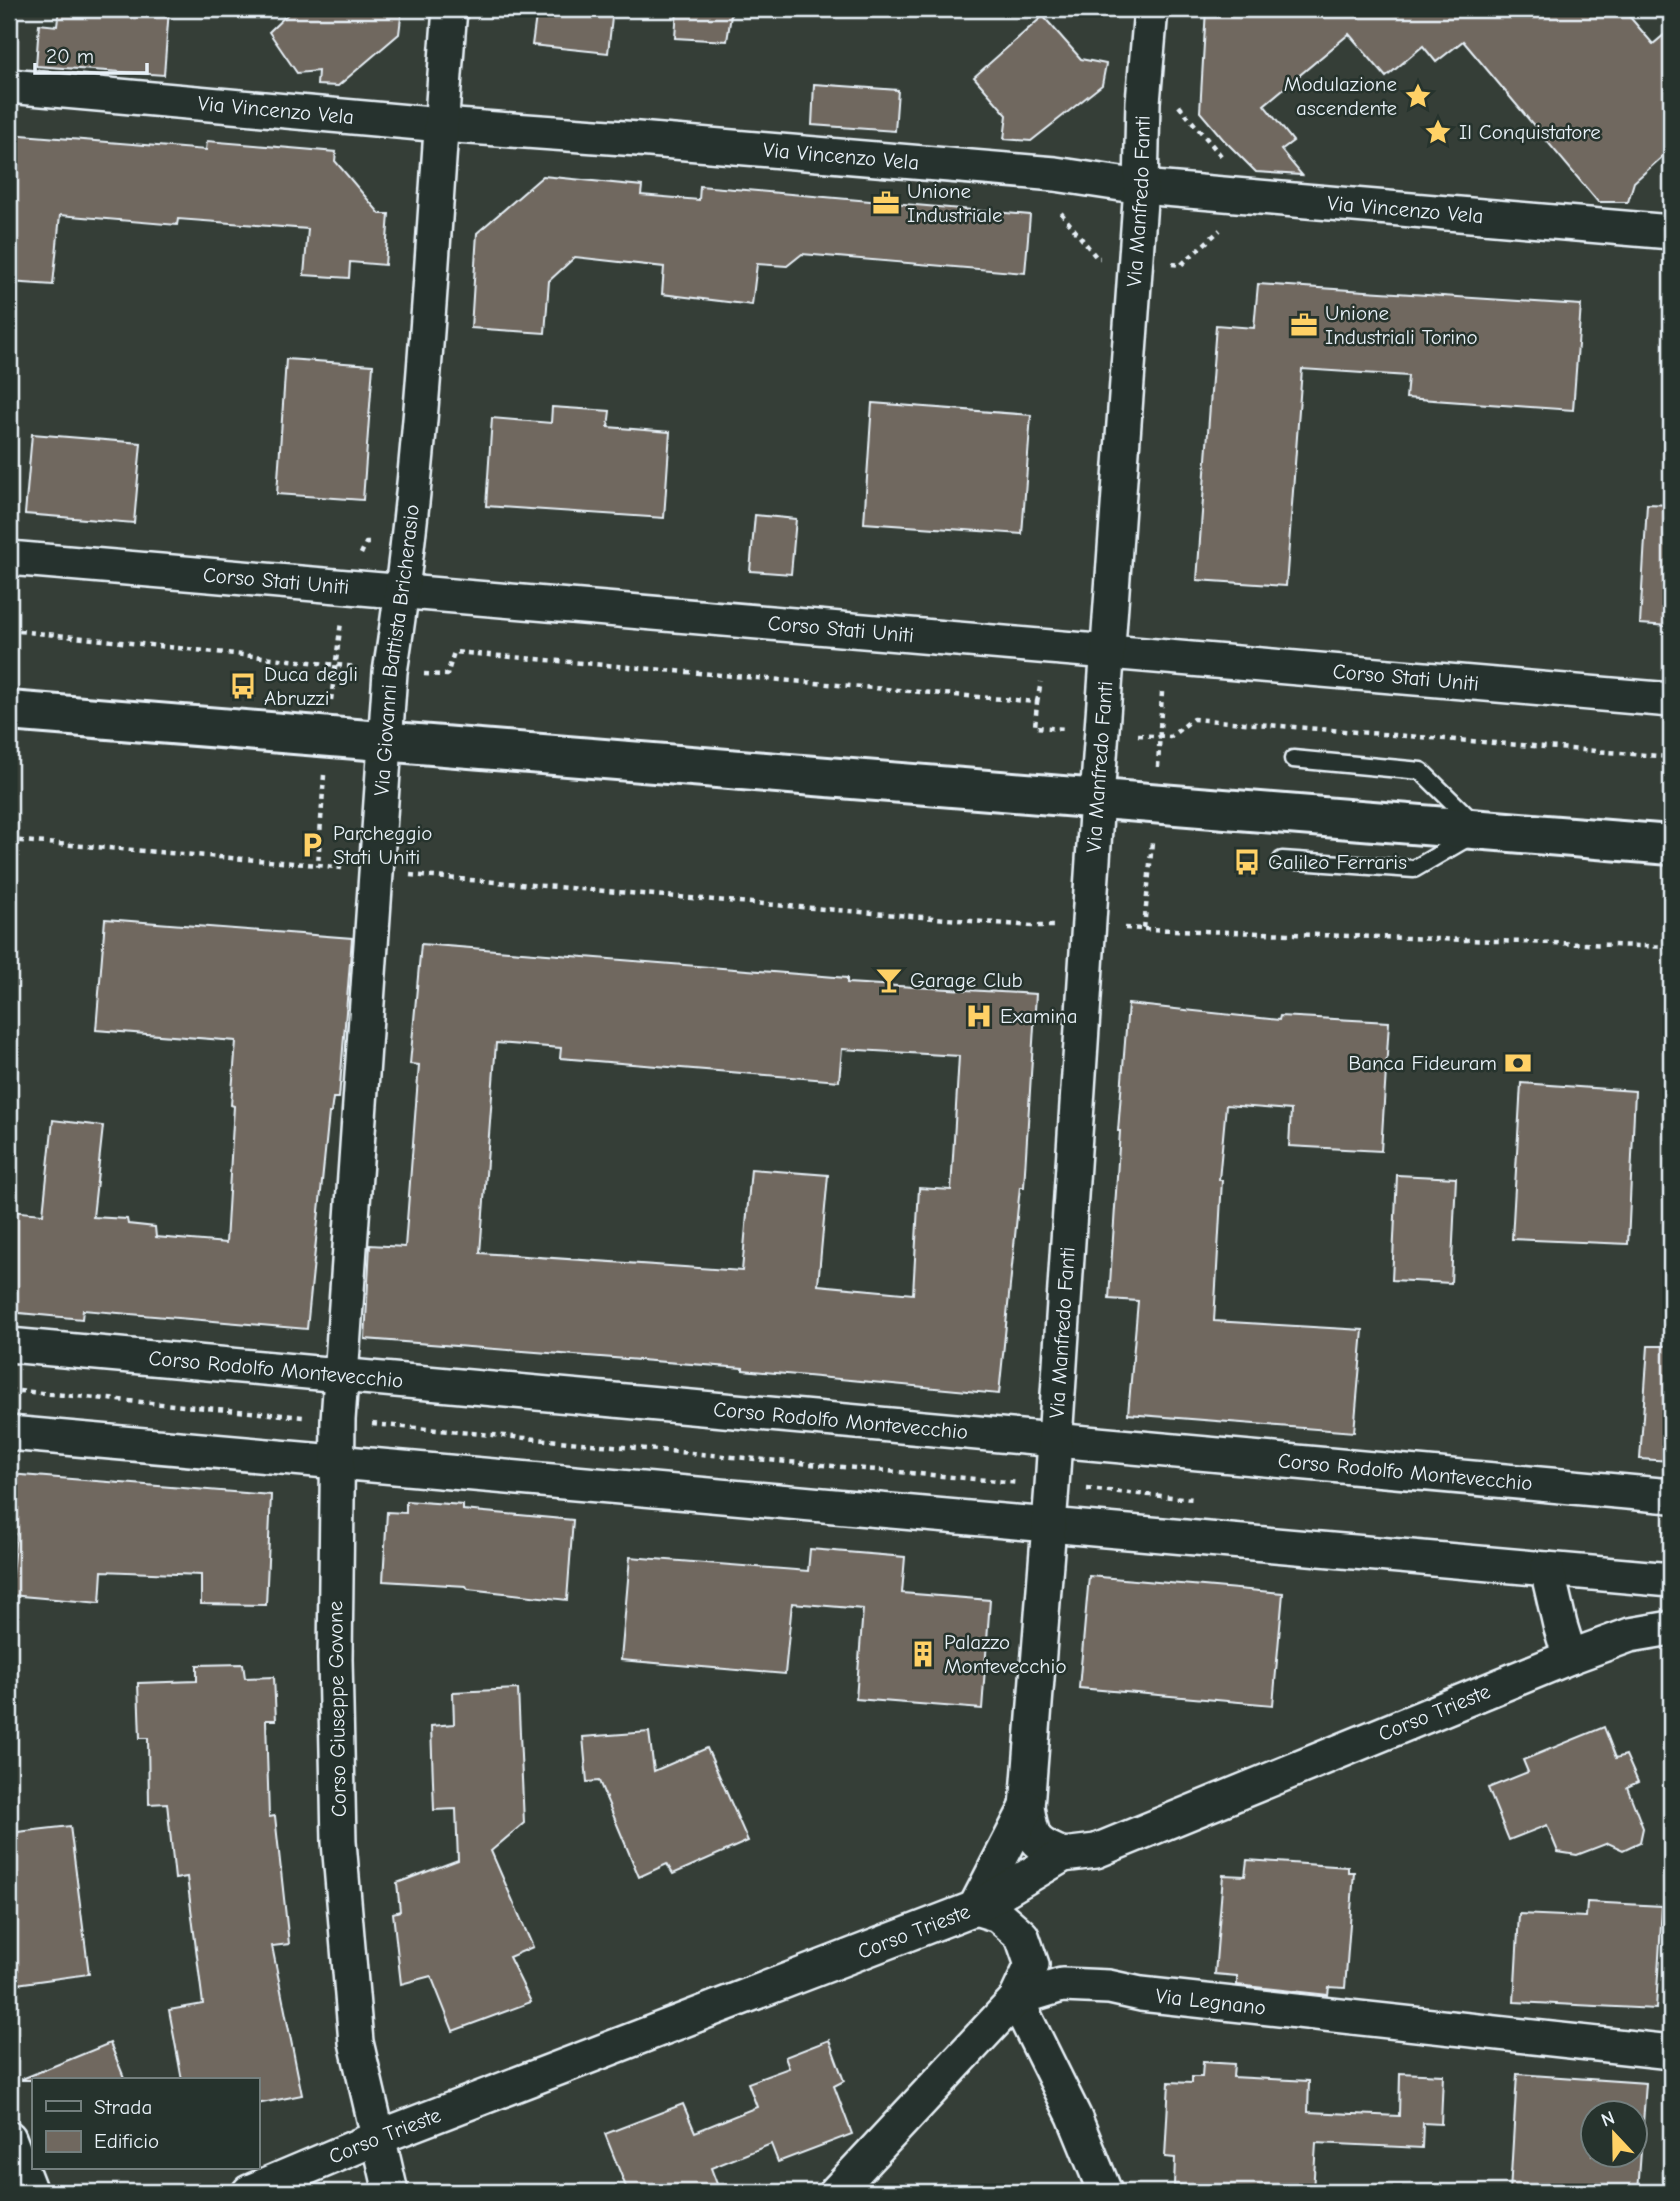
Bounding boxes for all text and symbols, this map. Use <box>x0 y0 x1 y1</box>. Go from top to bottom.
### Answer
scale bar <box>35 32 147 76</box>
text: 20 m <box>46 44 94 68</box>
place label: Modulazione ascendente <box>1284 72 1397 120</box>
place icon: Modulazione ascendente <box>1403 81 1433 111</box>
street label: Via Vincenzo Vela <box>197 91 355 129</box>
street label: Via Manfredo Fanti <box>1122 115 1155 288</box>
place icon: Il Conquistatore <box>1423 117 1453 147</box>
place label: Il Conquistatore <box>1459 120 1601 144</box>
street label: Via Vincenzo Vela <box>762 138 920 175</box>
place label: Unione Industriale <box>907 179 1003 227</box>
office icon: Unione Industriale <box>871 188 901 218</box>
street label: Via Vincenzo Vela <box>1326 191 1484 228</box>
place label: Unione Industriali Torino <box>1325 301 1478 349</box>
office icon: Unione Industriali Torino <box>1289 310 1319 340</box>
street label: Via Giovanni Battista Bricherasio <box>369 503 424 797</box>
street label: Corso Stati Uniti <box>202 563 350 599</box>
street label: Corso Stati Uniti <box>767 611 915 647</box>
street label: Corso Stati Uniti <box>1332 659 1480 696</box>
place label: Duca degli Abruzzi <box>264 662 358 710</box>
bus stop icon: Duca degli Abruzzi <box>228 671 258 701</box>
street label: Via Manfredo Fanti <box>1082 680 1117 853</box>
place label: Parcheggio Stati Uniti <box>333 821 432 869</box>
parking icon: Parcheggio Stati Uniti <box>297 830 327 860</box>
bus stop icon: Galileo Ferraris <box>1232 847 1262 877</box>
place label: Galileo Ferraris <box>1268 850 1407 874</box>
bar icon: Garage Club <box>874 965 904 995</box>
place label: Garage Club <box>910 968 1023 992</box>
hospital icon: Examina <box>964 1001 994 1031</box>
place label: Examina <box>1000 1004 1078 1028</box>
bank icon: Banca Fideuram <box>1503 1048 1533 1078</box>
place label: Banca Fideuram <box>1348 1051 1497 1075</box>
street label: Via Manfredo Fanti <box>1044 1246 1080 1419</box>
street label: Corso Rodolfo Montevecchio <box>148 1346 404 1393</box>
street label: Corso Rodolfo Montevecchio <box>712 1397 969 1444</box>
street label: Corso Rodolfo Montevecchio <box>1277 1448 1534 1495</box>
street label: Corso Giuseppe Govone <box>323 1601 351 1817</box>
place label: Palazzo Montevecchio <box>944 1630 1067 1678</box>
building icon: Palazzo Montevecchio <box>908 1639 938 1669</box>
street label: Corso Trieste <box>1375 1679 1494 1746</box>
street label: Corso Trieste <box>854 1899 973 1964</box>
street label: Via Legnano <box>1154 1984 1267 2020</box>
legend <box>32 2078 259 2170</box>
text: Strada <box>94 2095 152 2119</box>
north arrow <box>1578 2100 1648 2170</box>
street label: Corso Trieste <box>325 2103 444 2169</box>
text: N <box>1598 2107 1618 2132</box>
text: Edificio <box>94 2129 159 2153</box>

